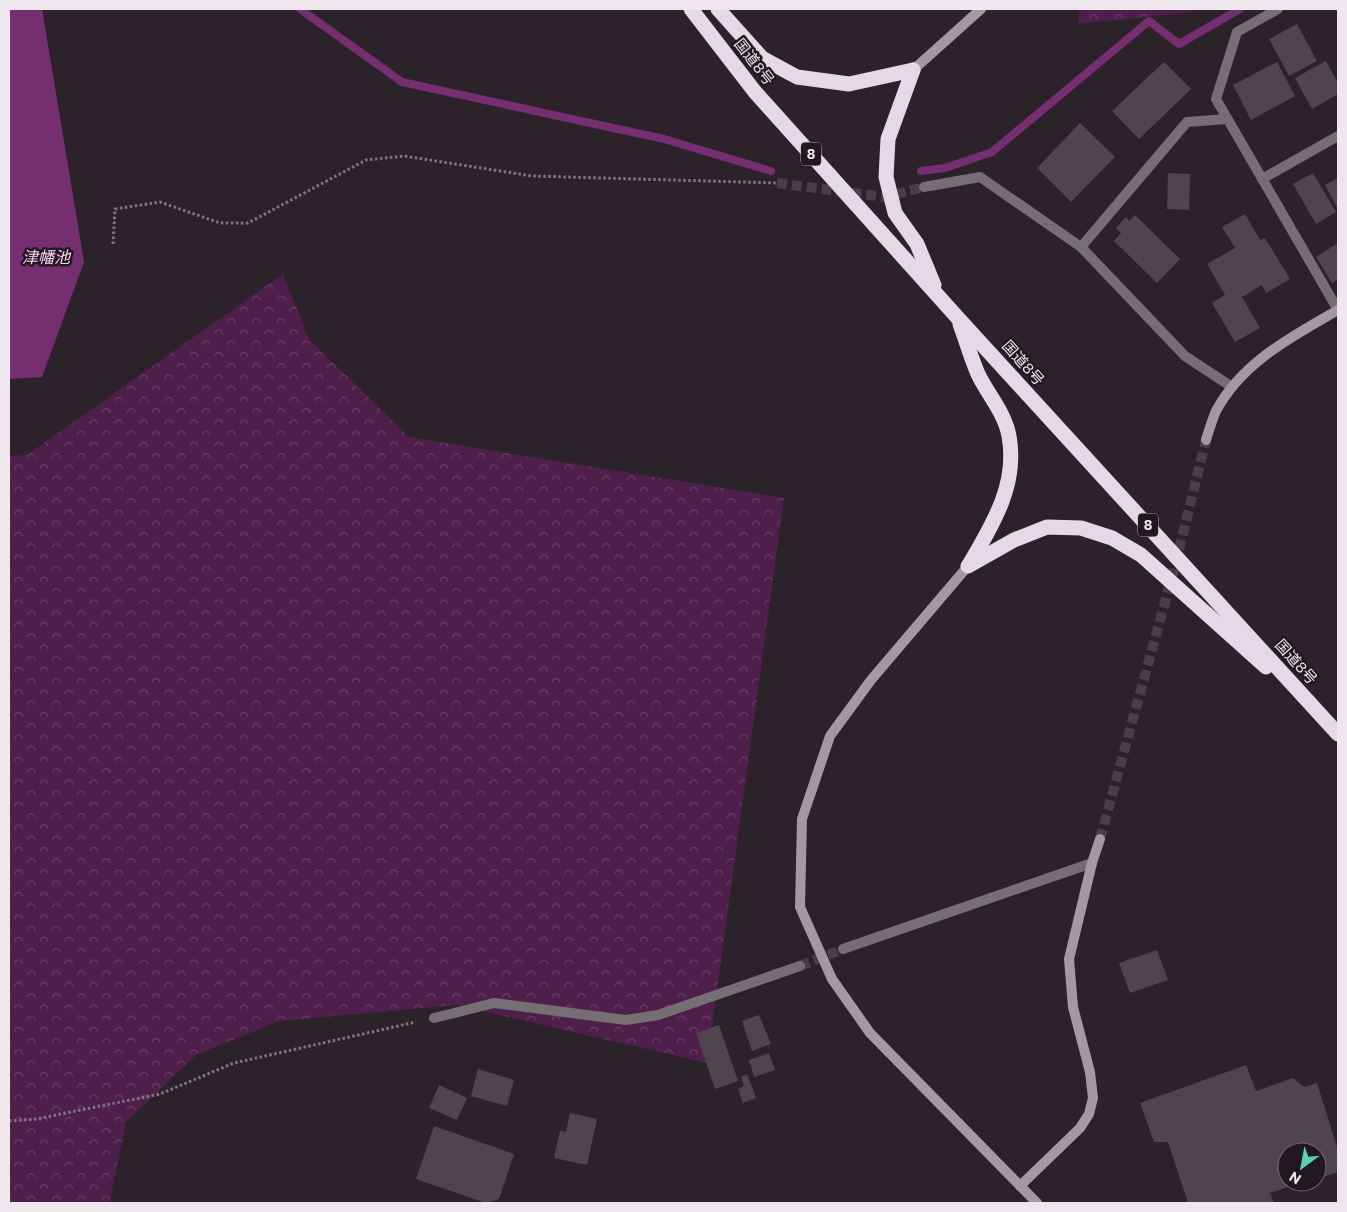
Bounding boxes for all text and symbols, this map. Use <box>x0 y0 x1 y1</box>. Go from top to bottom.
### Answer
street label: 国道8号 <box>731 35 779 88</box>
road number: 8 <box>801 142 821 166</box>
water label: 津幡池 <box>22 247 72 266</box>
street label: 国道8号 <box>999 336 1049 388</box>
road number: 8 <box>1138 514 1158 536</box>
street label: 国道8号 <box>1272 635 1322 687</box>
north arrow <box>1277 1142 1327 1192</box>
text: N <box>1286 1168 1304 1188</box>

